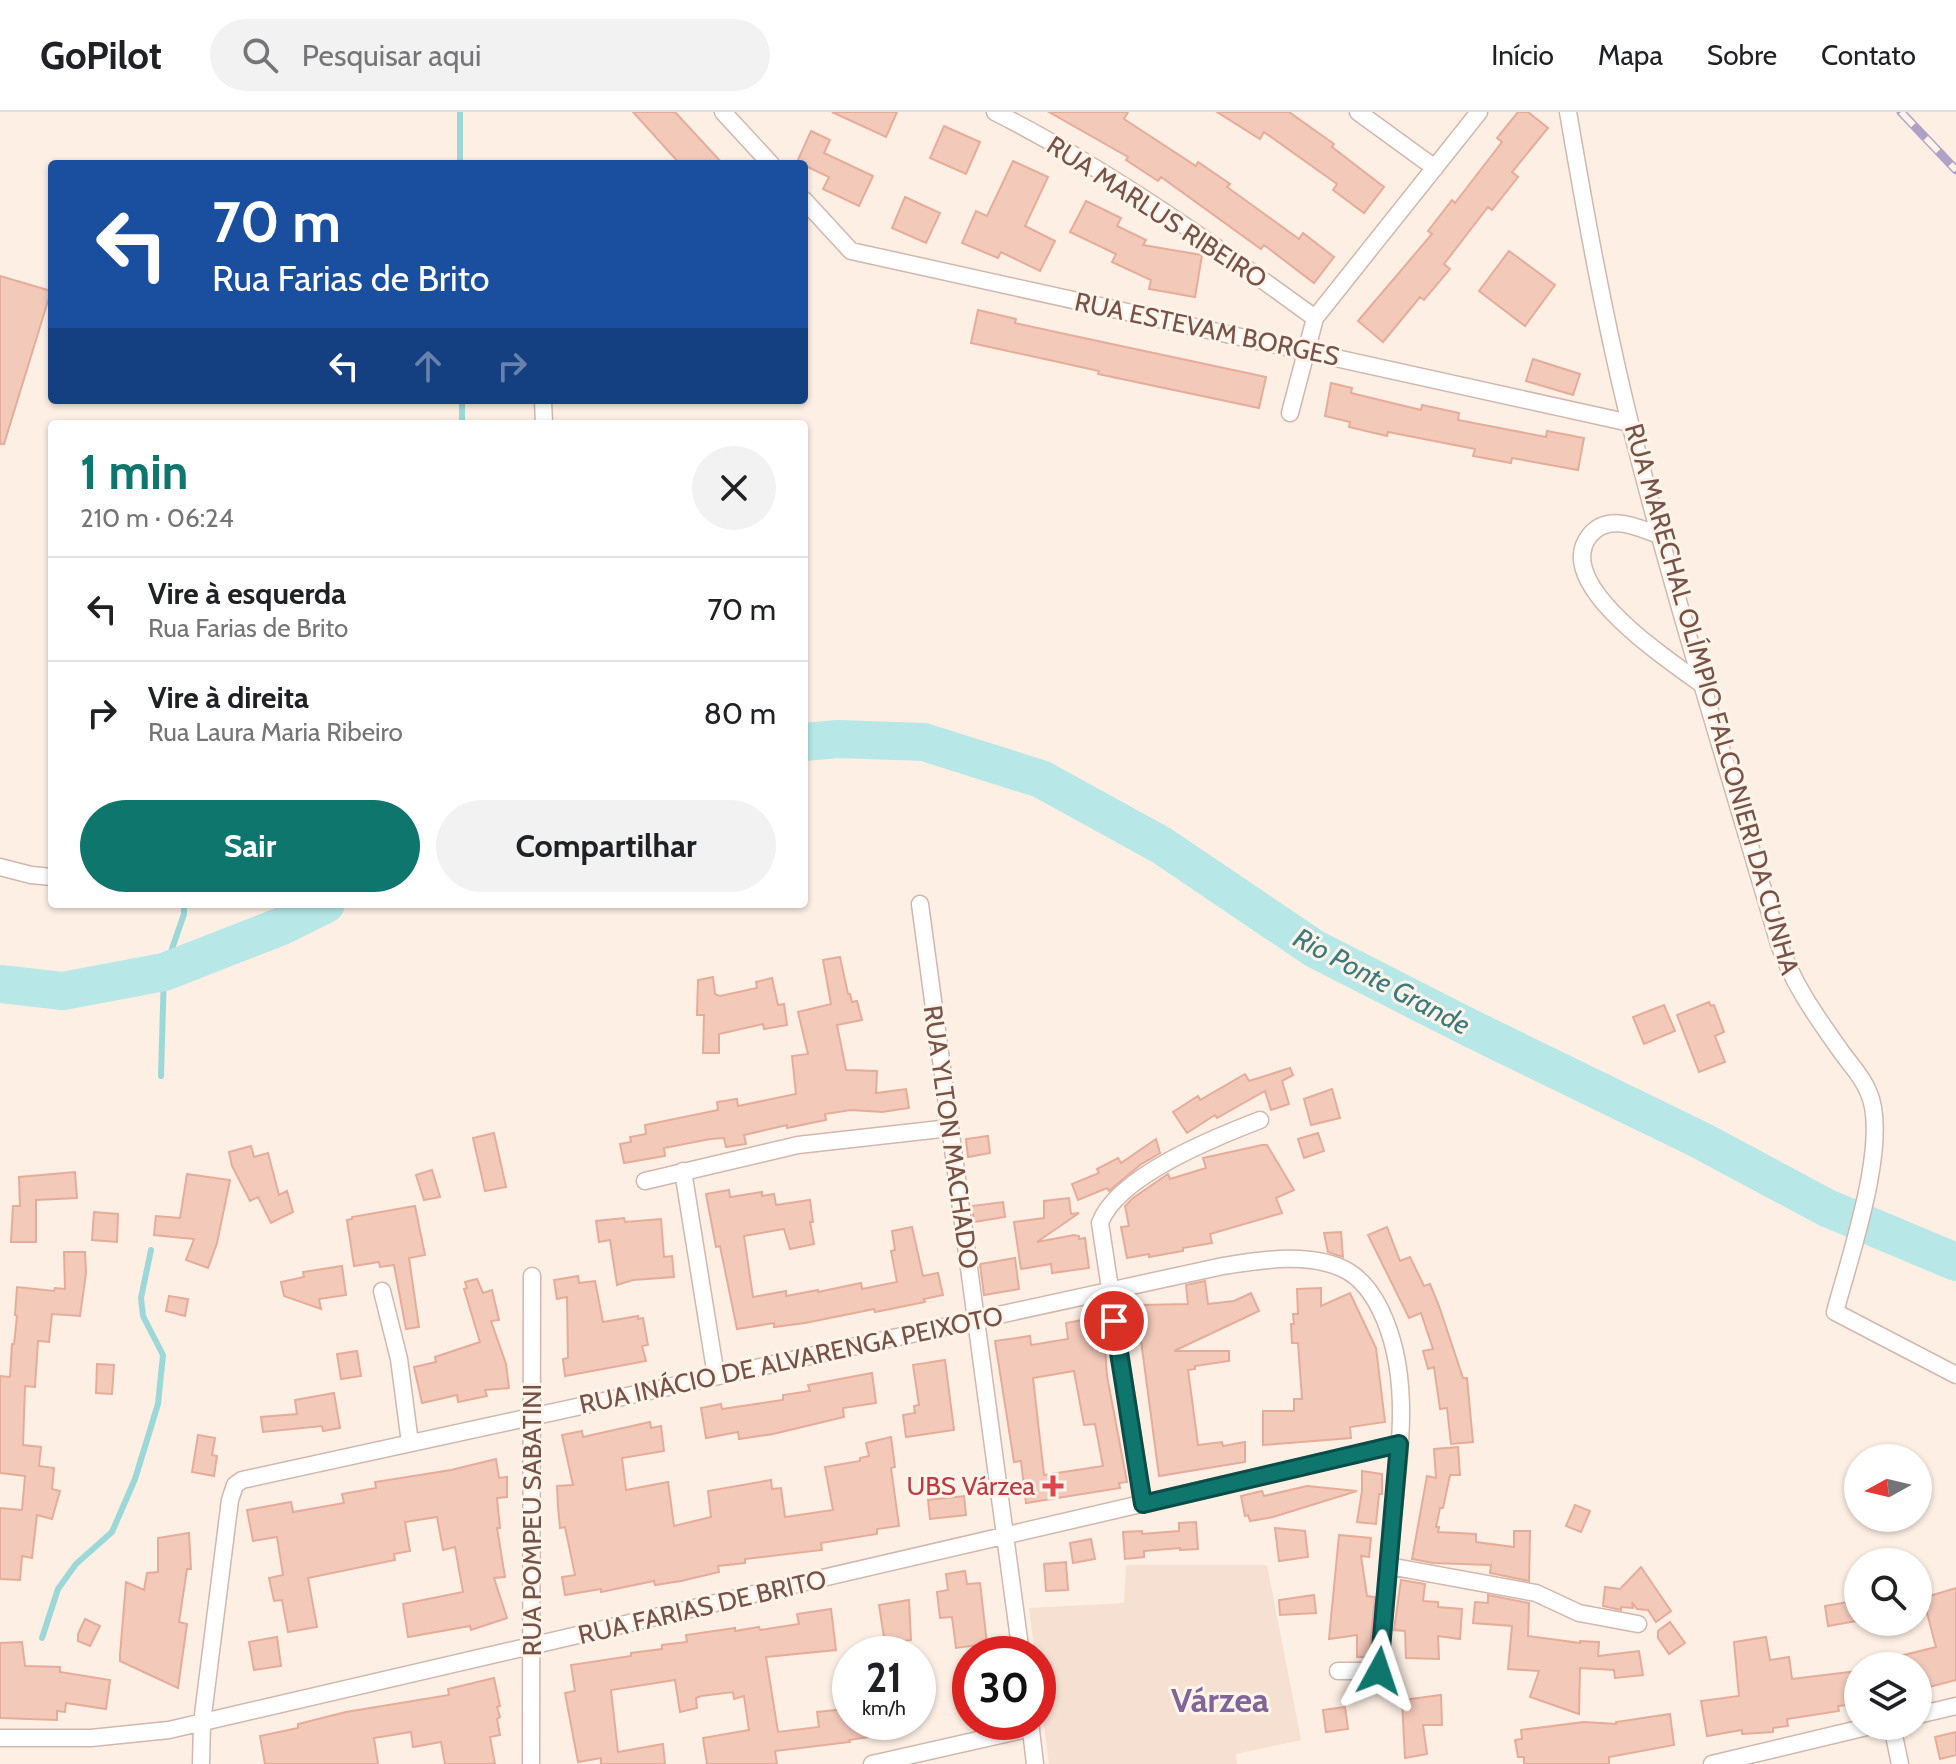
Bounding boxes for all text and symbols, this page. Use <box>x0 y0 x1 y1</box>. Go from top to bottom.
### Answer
search box <box>210 19 770 91</box>
text: GoPilot <box>40 32 162 79</box>
icon: search <box>238 33 282 77</box>
text: Pesquisar aqui <box>302 37 481 74</box>
text: Início <box>1491 38 1554 72</box>
text: Mapa <box>1598 38 1663 72</box>
text: Sobre <box>1707 38 1777 72</box>
text: Contato <box>1821 38 1916 72</box>
street label: RUA MARLUS RIBEIRO <box>1041 129 1273 295</box>
text: 70 m <box>212 188 341 256</box>
icon: left <box>80 192 184 296</box>
text: Rua Farias de Brito <box>212 256 489 300</box>
street label: RUA ESTEVAM BORGES <box>1072 285 1342 373</box>
icon: left <box>322 344 366 388</box>
icon: ahead <box>406 344 450 388</box>
icon: right <box>490 344 534 388</box>
street label: RUA MARECHAL OLÍMPIO FALCONIERI DA CUNHA <box>1618 420 1806 978</box>
text: 1 min <box>80 443 188 501</box>
button: close <box>692 446 776 530</box>
text: 210 m · 06:24 <box>80 502 234 534</box>
text: Vire à esquerda <box>148 575 346 612</box>
icon: left <box>80 587 124 631</box>
text: 70 m <box>707 591 776 628</box>
text: Rua Farias de Brito <box>148 612 348 644</box>
text: Vire à direita <box>148 679 309 716</box>
icon: right <box>80 691 124 735</box>
text: 80 m <box>704 695 776 732</box>
text: Rua Laura Maria Ribeiro <box>148 716 403 748</box>
button: Sair <box>80 800 420 892</box>
button: Compartilhar <box>436 800 776 892</box>
water label: Rio Ponte Grande <box>1288 920 1476 1042</box>
street label: RUA YLTON MACHADO <box>917 1003 985 1271</box>
pin <box>1080 1287 1148 1355</box>
street label: RUA INÁCIO DE ALVARENGA PEIXOTO <box>576 1299 1006 1421</box>
icon: arrive <box>1092 1299 1136 1343</box>
street label: RUA POMPEU SABATINI <box>516 1384 548 1656</box>
north arrow <box>1844 1444 1932 1532</box>
map controls <box>1844 1444 1932 1740</box>
place label: UBS Várzea <box>906 1470 1036 1502</box>
marker: UBS Várzea <box>1042 1475 1064 1497</box>
button: search <box>1844 1548 1932 1636</box>
street label: RUA FARIAS DE BRITO <box>575 1563 829 1651</box>
position arrow <box>1337 1629 1421 1713</box>
speed limit sign: 30 <box>952 1636 1056 1740</box>
button: layers <box>1844 1652 1932 1740</box>
text: 21 <box>866 1653 902 1702</box>
district label: Várzea <box>1171 1679 1269 1721</box>
text: km/h <box>862 1696 906 1720</box>

